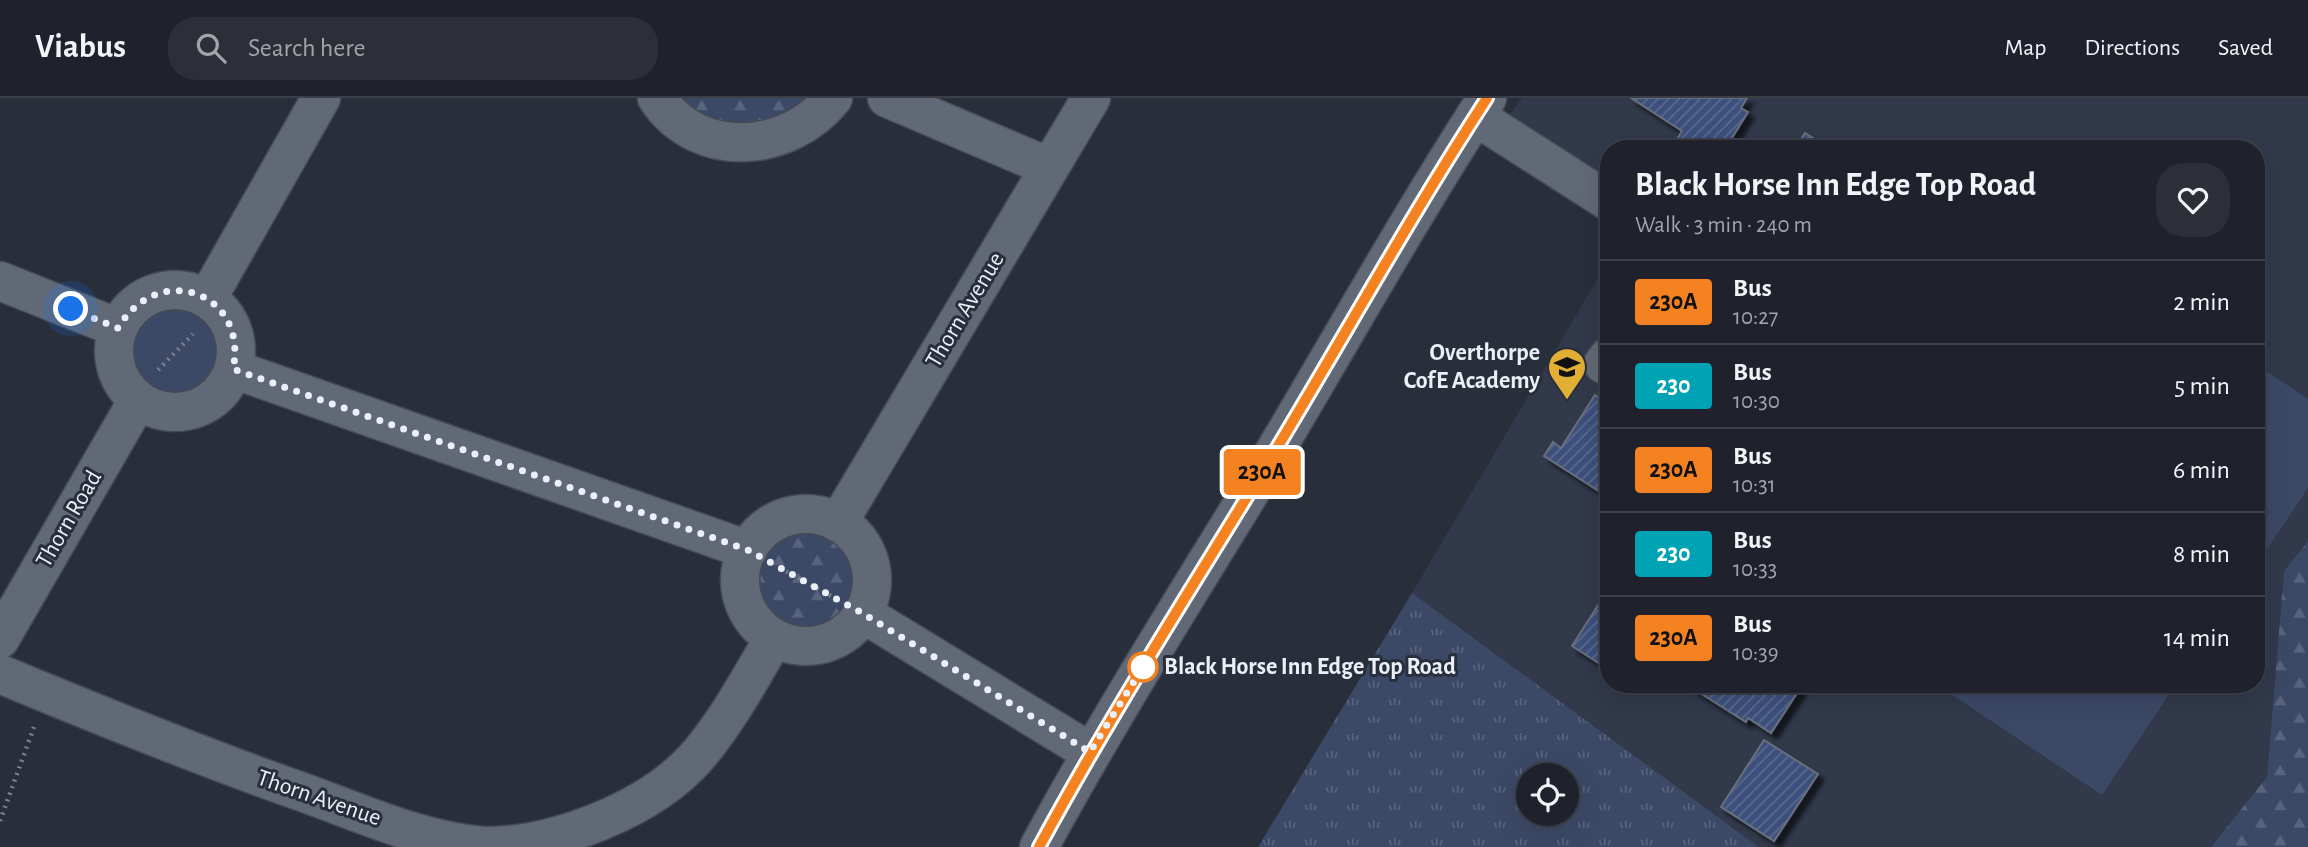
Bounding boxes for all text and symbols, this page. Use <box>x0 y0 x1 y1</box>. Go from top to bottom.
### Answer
search box <box>168 17 658 80</box>
icon: search <box>192 29 230 67</box>
text: Viabus <box>35 31 126 64</box>
text: Search here <box>248 35 366 61</box>
text: Map <box>2004 36 2046 60</box>
text: Directions <box>2084 36 2180 60</box>
text: Saved <box>2218 36 2273 60</box>
button: heart <box>2156 163 2230 237</box>
text: Black Horse Inn Edge Top Road <box>1635 169 2036 202</box>
text: Walk · 3 min · 240 m <box>1635 214 1812 237</box>
street label: Thorn Avenue <box>921 248 1009 372</box>
text: Bus <box>1733 275 1772 301</box>
text: 2 min <box>2173 289 2230 315</box>
text: 230A <box>1649 290 1698 314</box>
your location <box>53 291 88 326</box>
text: 10:27 <box>1733 306 1778 329</box>
place label: Overthorpe CofE Academy <box>1404 341 1540 393</box>
school or university icon: Overthorpe CofE Academy <box>1546 346 1588 401</box>
text: Bus <box>1733 359 1772 385</box>
text: 5 min <box>2174 373 2230 399</box>
text: 230 <box>1656 374 1691 398</box>
text: 10:30 <box>1733 390 1780 413</box>
text: Bus <box>1733 443 1772 469</box>
line badge: 230A <box>1213 449 1311 495</box>
text: 6 min <box>2173 457 2230 483</box>
text: 230A <box>1649 458 1698 482</box>
text: 230A <box>1238 460 1286 484</box>
street label: Thorn Road <box>32 466 106 572</box>
text: 10:31 <box>1733 474 1776 497</box>
text: Bus <box>1733 527 1772 553</box>
text: 8 min <box>2173 541 2230 567</box>
text: 230 <box>1656 542 1691 566</box>
text: 10:33 <box>1733 558 1777 581</box>
text: Bus <box>1733 611 1772 637</box>
text: 14 min <box>2164 625 2230 651</box>
text: 230A <box>1649 626 1698 650</box>
text: 10:39 <box>1733 642 1779 665</box>
marker: Black Horse Inn Edge Top Road <box>1128 652 1158 682</box>
place label: Black Horse Inn Edge Top Road <box>1164 655 1456 679</box>
map controls <box>1516 763 1579 826</box>
button: locate <box>1516 763 1579 826</box>
street label: Thorn Avenue <box>254 766 384 830</box>

